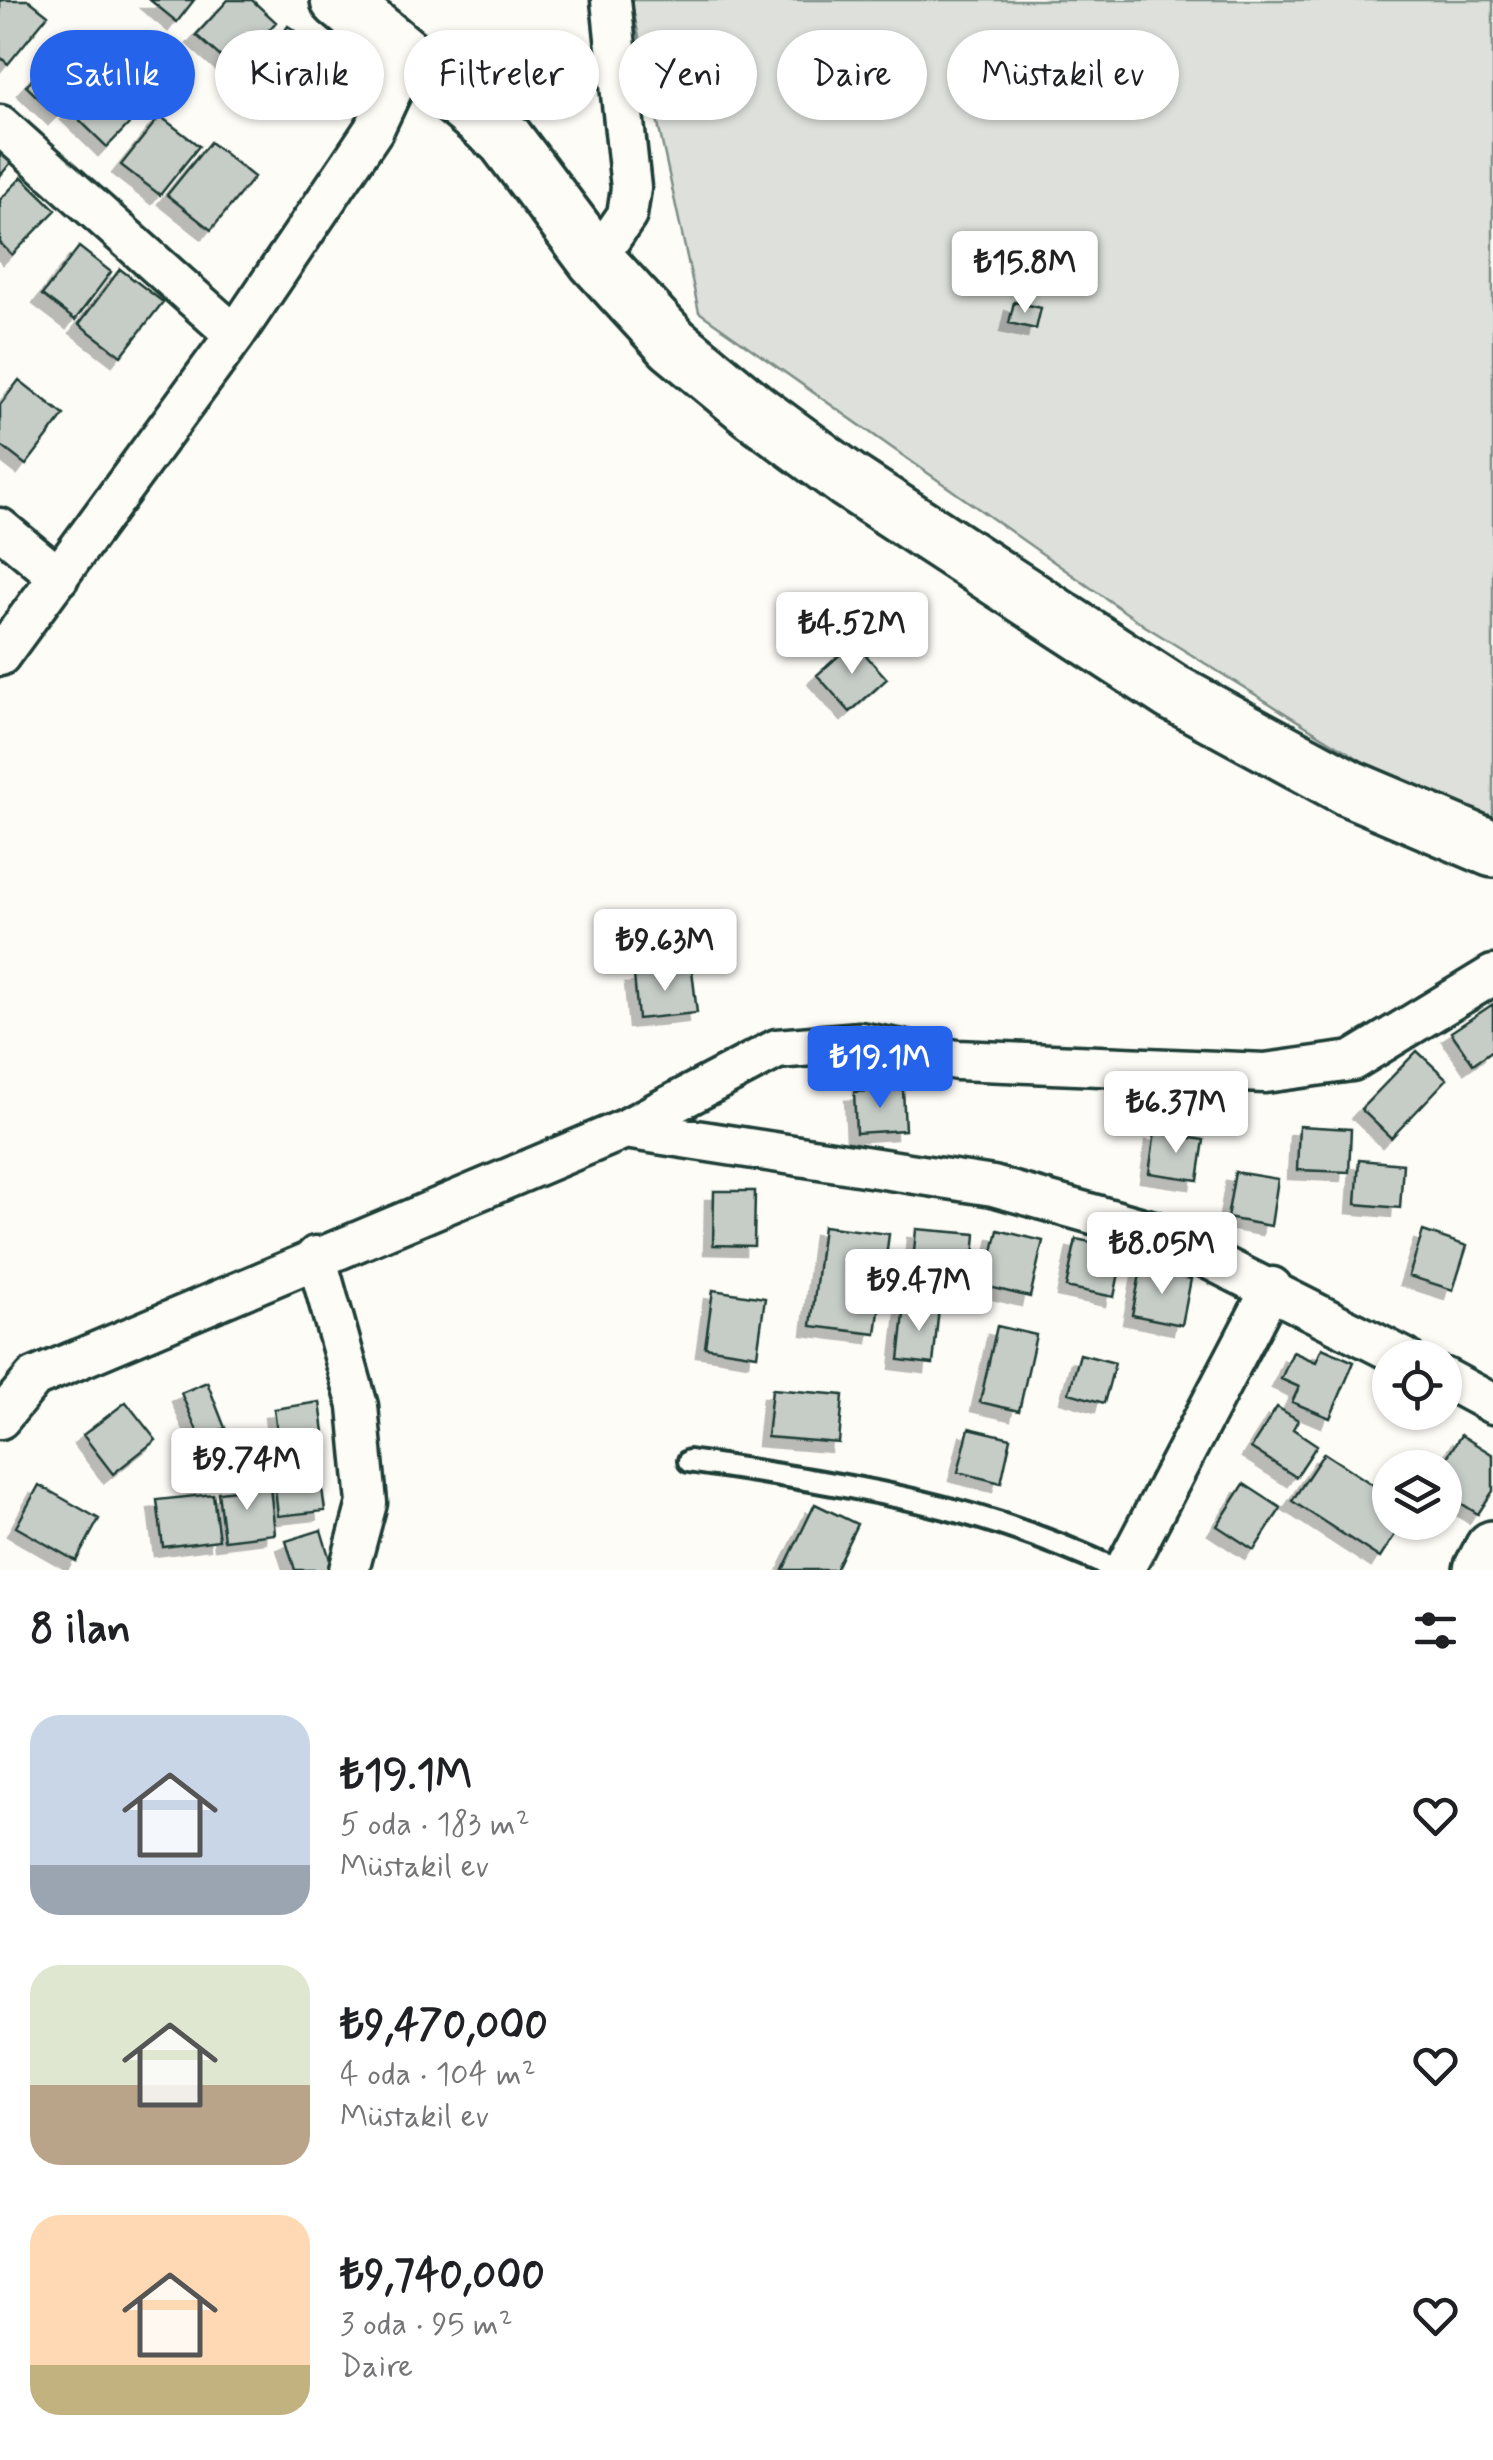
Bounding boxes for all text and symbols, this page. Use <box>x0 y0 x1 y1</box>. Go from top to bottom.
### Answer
chip: Satılık <box>30 30 195 120</box>
chip: Kiralık <box>215 30 384 120</box>
chip: Filtreler <box>404 30 599 120</box>
chip: Yeni <box>619 30 757 120</box>
chip: Daire <box>777 30 927 120</box>
chip: Müstakil ev <box>947 30 1179 120</box>
pin: ₺15.8M <box>944 231 1106 316</box>
text: ₺15.8M <box>974 242 1076 284</box>
pin: ₺4.52M <box>771 592 933 677</box>
text: ₺4.52M <box>798 603 906 645</box>
pin: ₺9.63M <box>584 909 746 994</box>
text: ₺9.63M <box>616 920 714 962</box>
pin: ₺19.1M <box>799 1026 961 1111</box>
text: ₺19.1M <box>830 1037 930 1079</box>
pin: ₺6.37M <box>1095 1071 1257 1156</box>
text: ₺6.37M <box>1126 1082 1226 1124</box>
pin: ₺8.05M <box>1081 1212 1243 1297</box>
text: ₺8.05M <box>1109 1223 1215 1265</box>
pin: ₺9.47M <box>838 1249 1000 1334</box>
text: ₺9.47M <box>867 1260 971 1302</box>
map controls <box>1372 1340 1462 1540</box>
button: locate <box>1372 1340 1462 1430</box>
pin: ₺9.74M <box>166 1428 328 1513</box>
text: ₺9.74M <box>193 1439 301 1481</box>
button: layers <box>1372 1450 1462 1540</box>
text: 8 ilan <box>30 1603 131 1658</box>
icon: filters <box>1408 1603 1463 1658</box>
text: ₺19.1M <box>340 1749 472 1804</box>
icon: home <box>110 1755 230 1875</box>
icon: heart <box>1408 1788 1463 1843</box>
text: 5 oda · 183 m² <box>340 1804 530 1846</box>
text: Müstakil ev <box>340 1846 489 1888</box>
text: ₺9,470,000 <box>340 1999 548 2054</box>
icon: home <box>110 2005 230 2125</box>
icon: heart <box>1408 2038 1463 2093</box>
text: 4 oda · 104 m² <box>340 2054 536 2096</box>
text: Müstakil ev <box>340 2096 489 2138</box>
text: ₺9,740,000 <box>340 2249 545 2304</box>
icon: home <box>110 2255 230 2375</box>
icon: heart <box>1408 2288 1463 2343</box>
text: 3 oda · 95 m² <box>340 2304 513 2346</box>
text: Daire <box>340 2346 413 2388</box>

